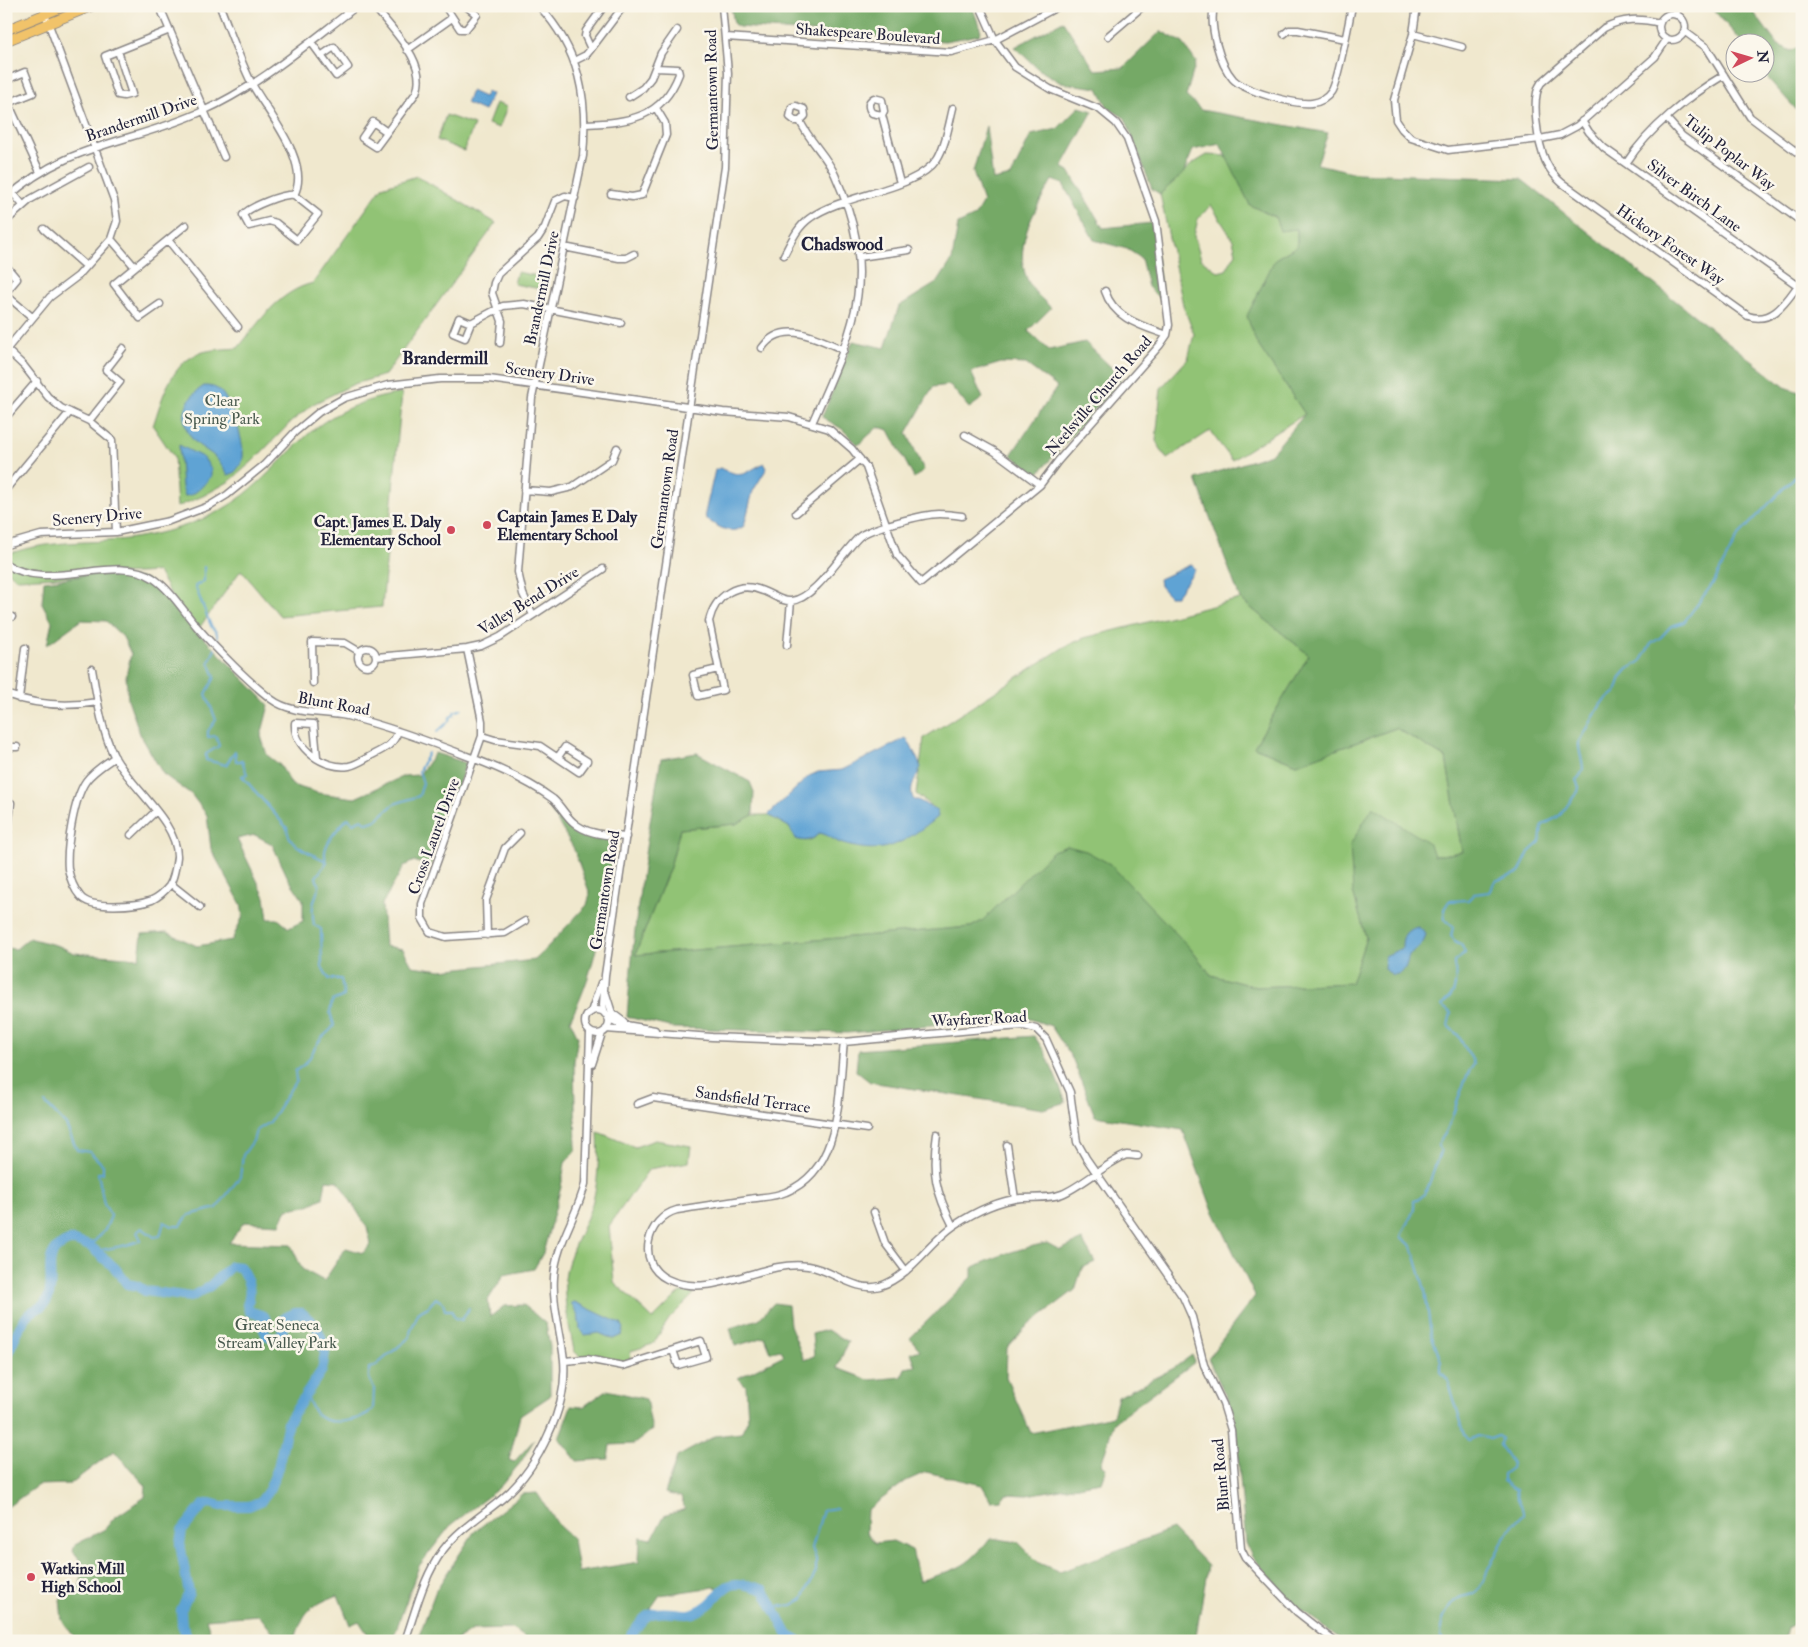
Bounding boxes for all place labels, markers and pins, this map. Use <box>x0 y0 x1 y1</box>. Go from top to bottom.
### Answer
place label: Captain James E Daly Elementary School <box>497 507 638 546</box>
place label: Capt. James E. Daly Elementary School <box>314 512 442 551</box>
marker: Captain James E Daly Elementary School <box>481 519 493 531</box>
marker: Capt. James E. Daly Elementary School <box>445 524 457 536</box>
place label: Watkins Mill High School <box>40 1559 126 1598</box>
marker: Watkins Mill High School <box>25 1571 37 1583</box>

